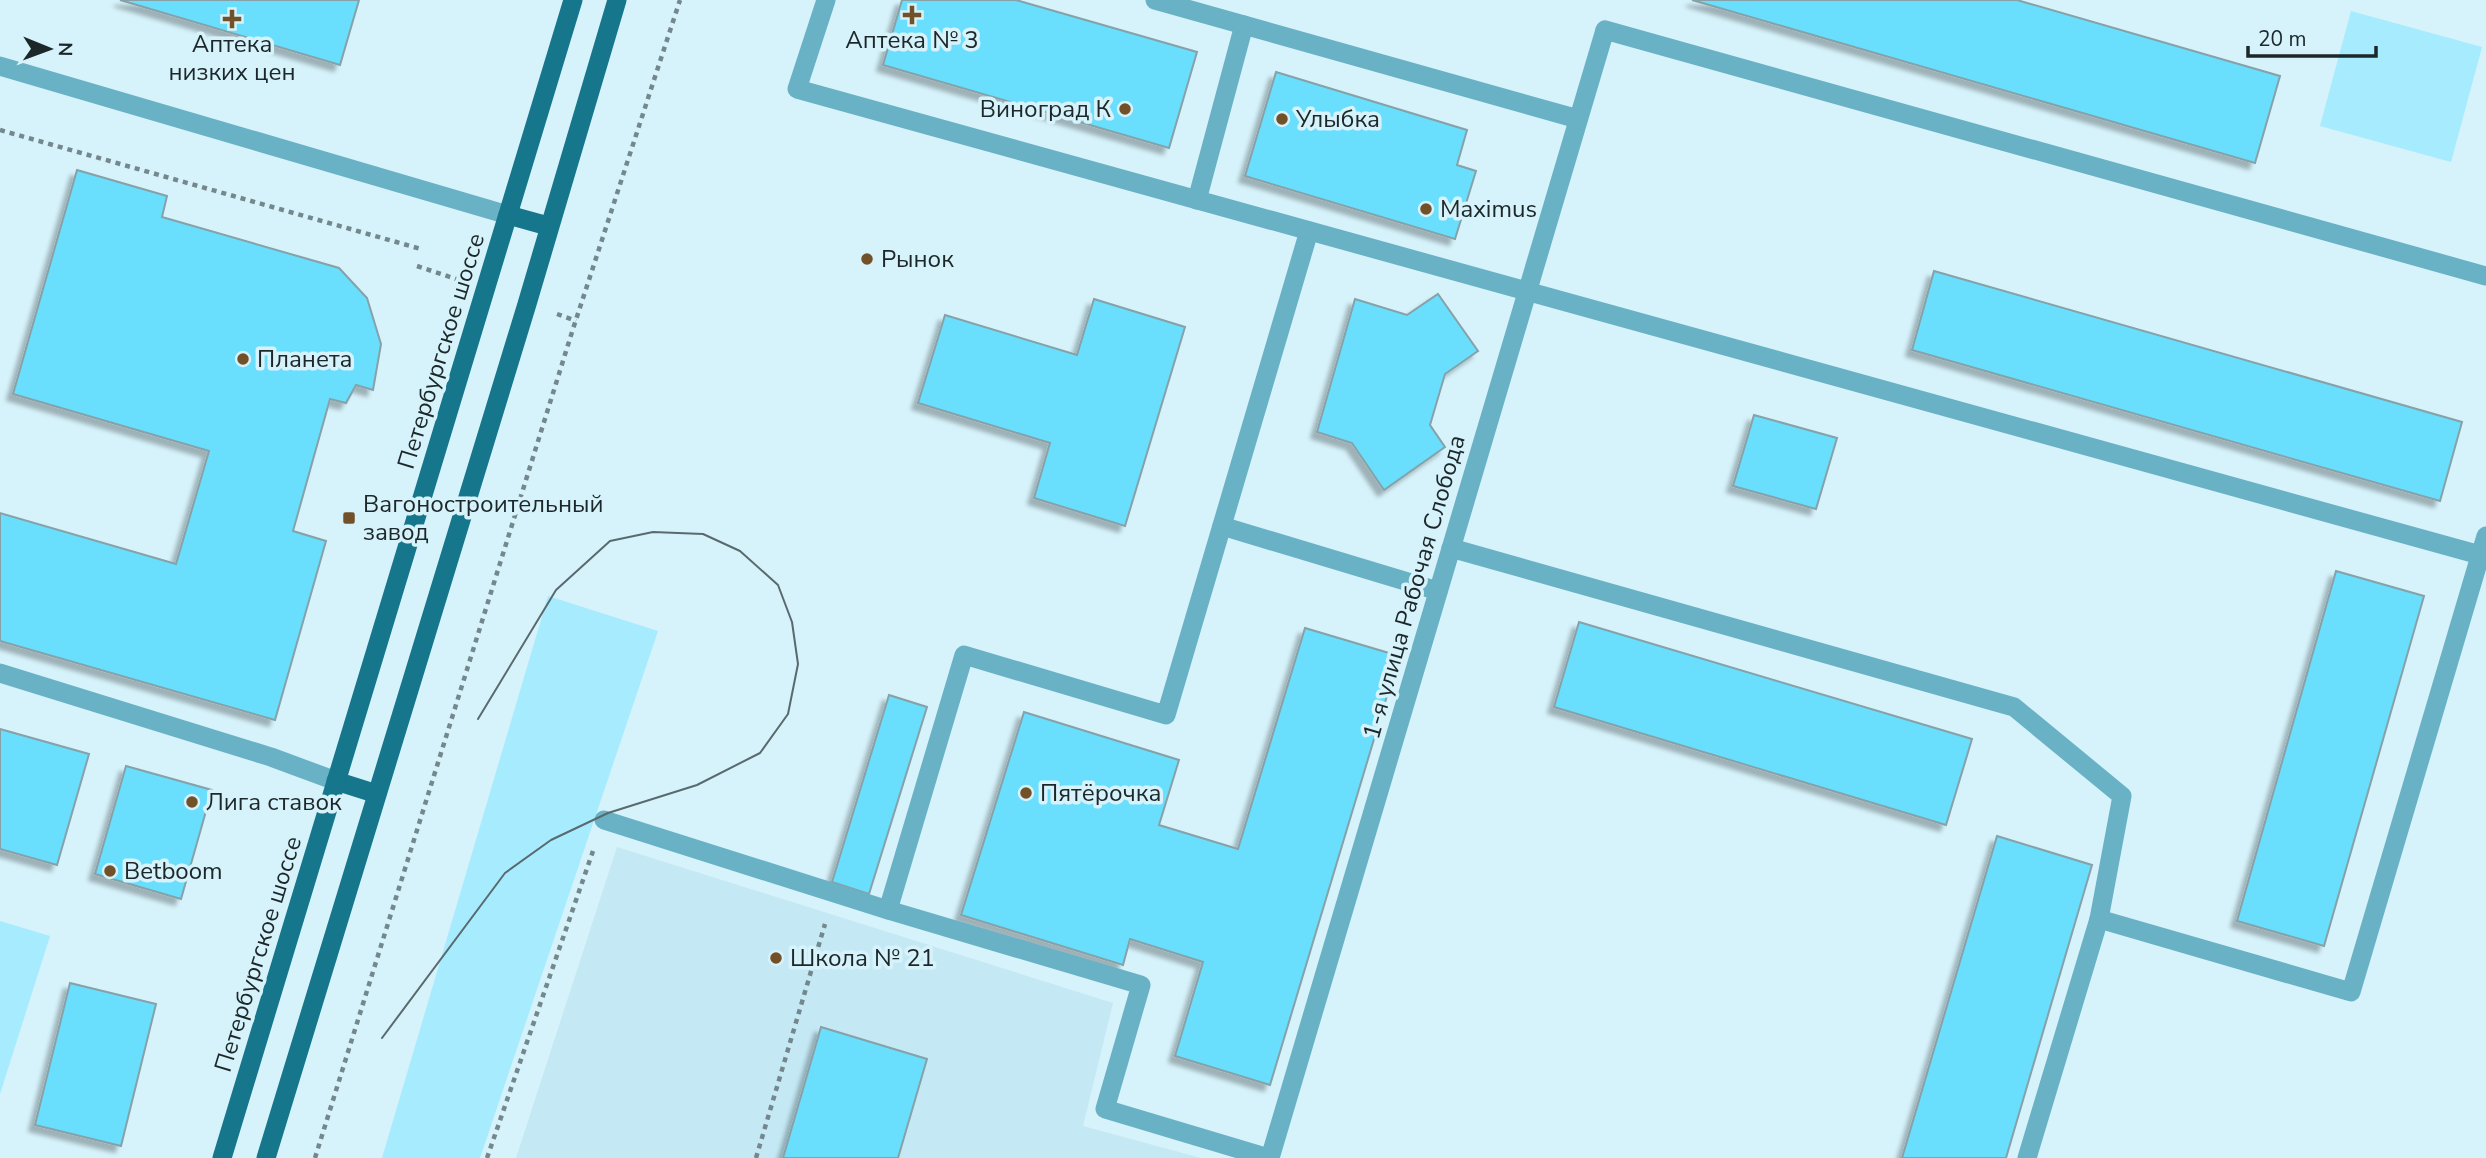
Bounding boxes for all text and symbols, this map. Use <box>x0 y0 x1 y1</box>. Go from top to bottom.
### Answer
marker: Аптека № 3 <box>904 7 920 23</box>
marker: Аптека низких цен <box>224 11 240 27</box>
north arrow <box>14 14 84 84</box>
scale bar <box>2248 14 2376 58</box>
place label: Аптека № 3 <box>845 24 979 56</box>
text: 20 m <box>2258 25 2307 53</box>
place label: Аптека низких цен <box>168 28 296 88</box>
text: N <box>52 42 78 57</box>
place label: Виноград К <box>980 93 1112 125</box>
marker: Виноград К <box>1117 101 1133 117</box>
place label: Улыбка <box>1295 103 1380 135</box>
marker: Улыбка <box>1274 111 1290 127</box>
place label: Maximus <box>1440 193 1537 225</box>
marker: Maximus <box>1418 201 1434 217</box>
street label: Петербургское шоссе <box>390 229 492 473</box>
place label: Рынок <box>881 243 954 275</box>
marker: Рынок <box>859 251 875 267</box>
place label: Планета <box>257 343 353 375</box>
marker: Планета <box>235 351 251 367</box>
street label: 1-я улица Рабочая Слобода <box>1355 431 1473 743</box>
place label: Вагоностроительный завод <box>363 488 604 548</box>
marker: Вагоностроительный завод <box>341 510 357 526</box>
place label: Пятёрочка <box>1040 777 1161 809</box>
marker: Пятёрочка <box>1018 785 1034 801</box>
place label: Лига ставок <box>206 786 342 818</box>
marker: Лига ставок <box>184 794 200 810</box>
street label: Петербургское шоссе <box>207 832 309 1076</box>
place label: Betboom <box>124 855 223 887</box>
marker: Betboom <box>102 863 118 879</box>
place label: Школа № 21 <box>790 942 935 974</box>
marker: Школа № 21 <box>768 950 784 966</box>

